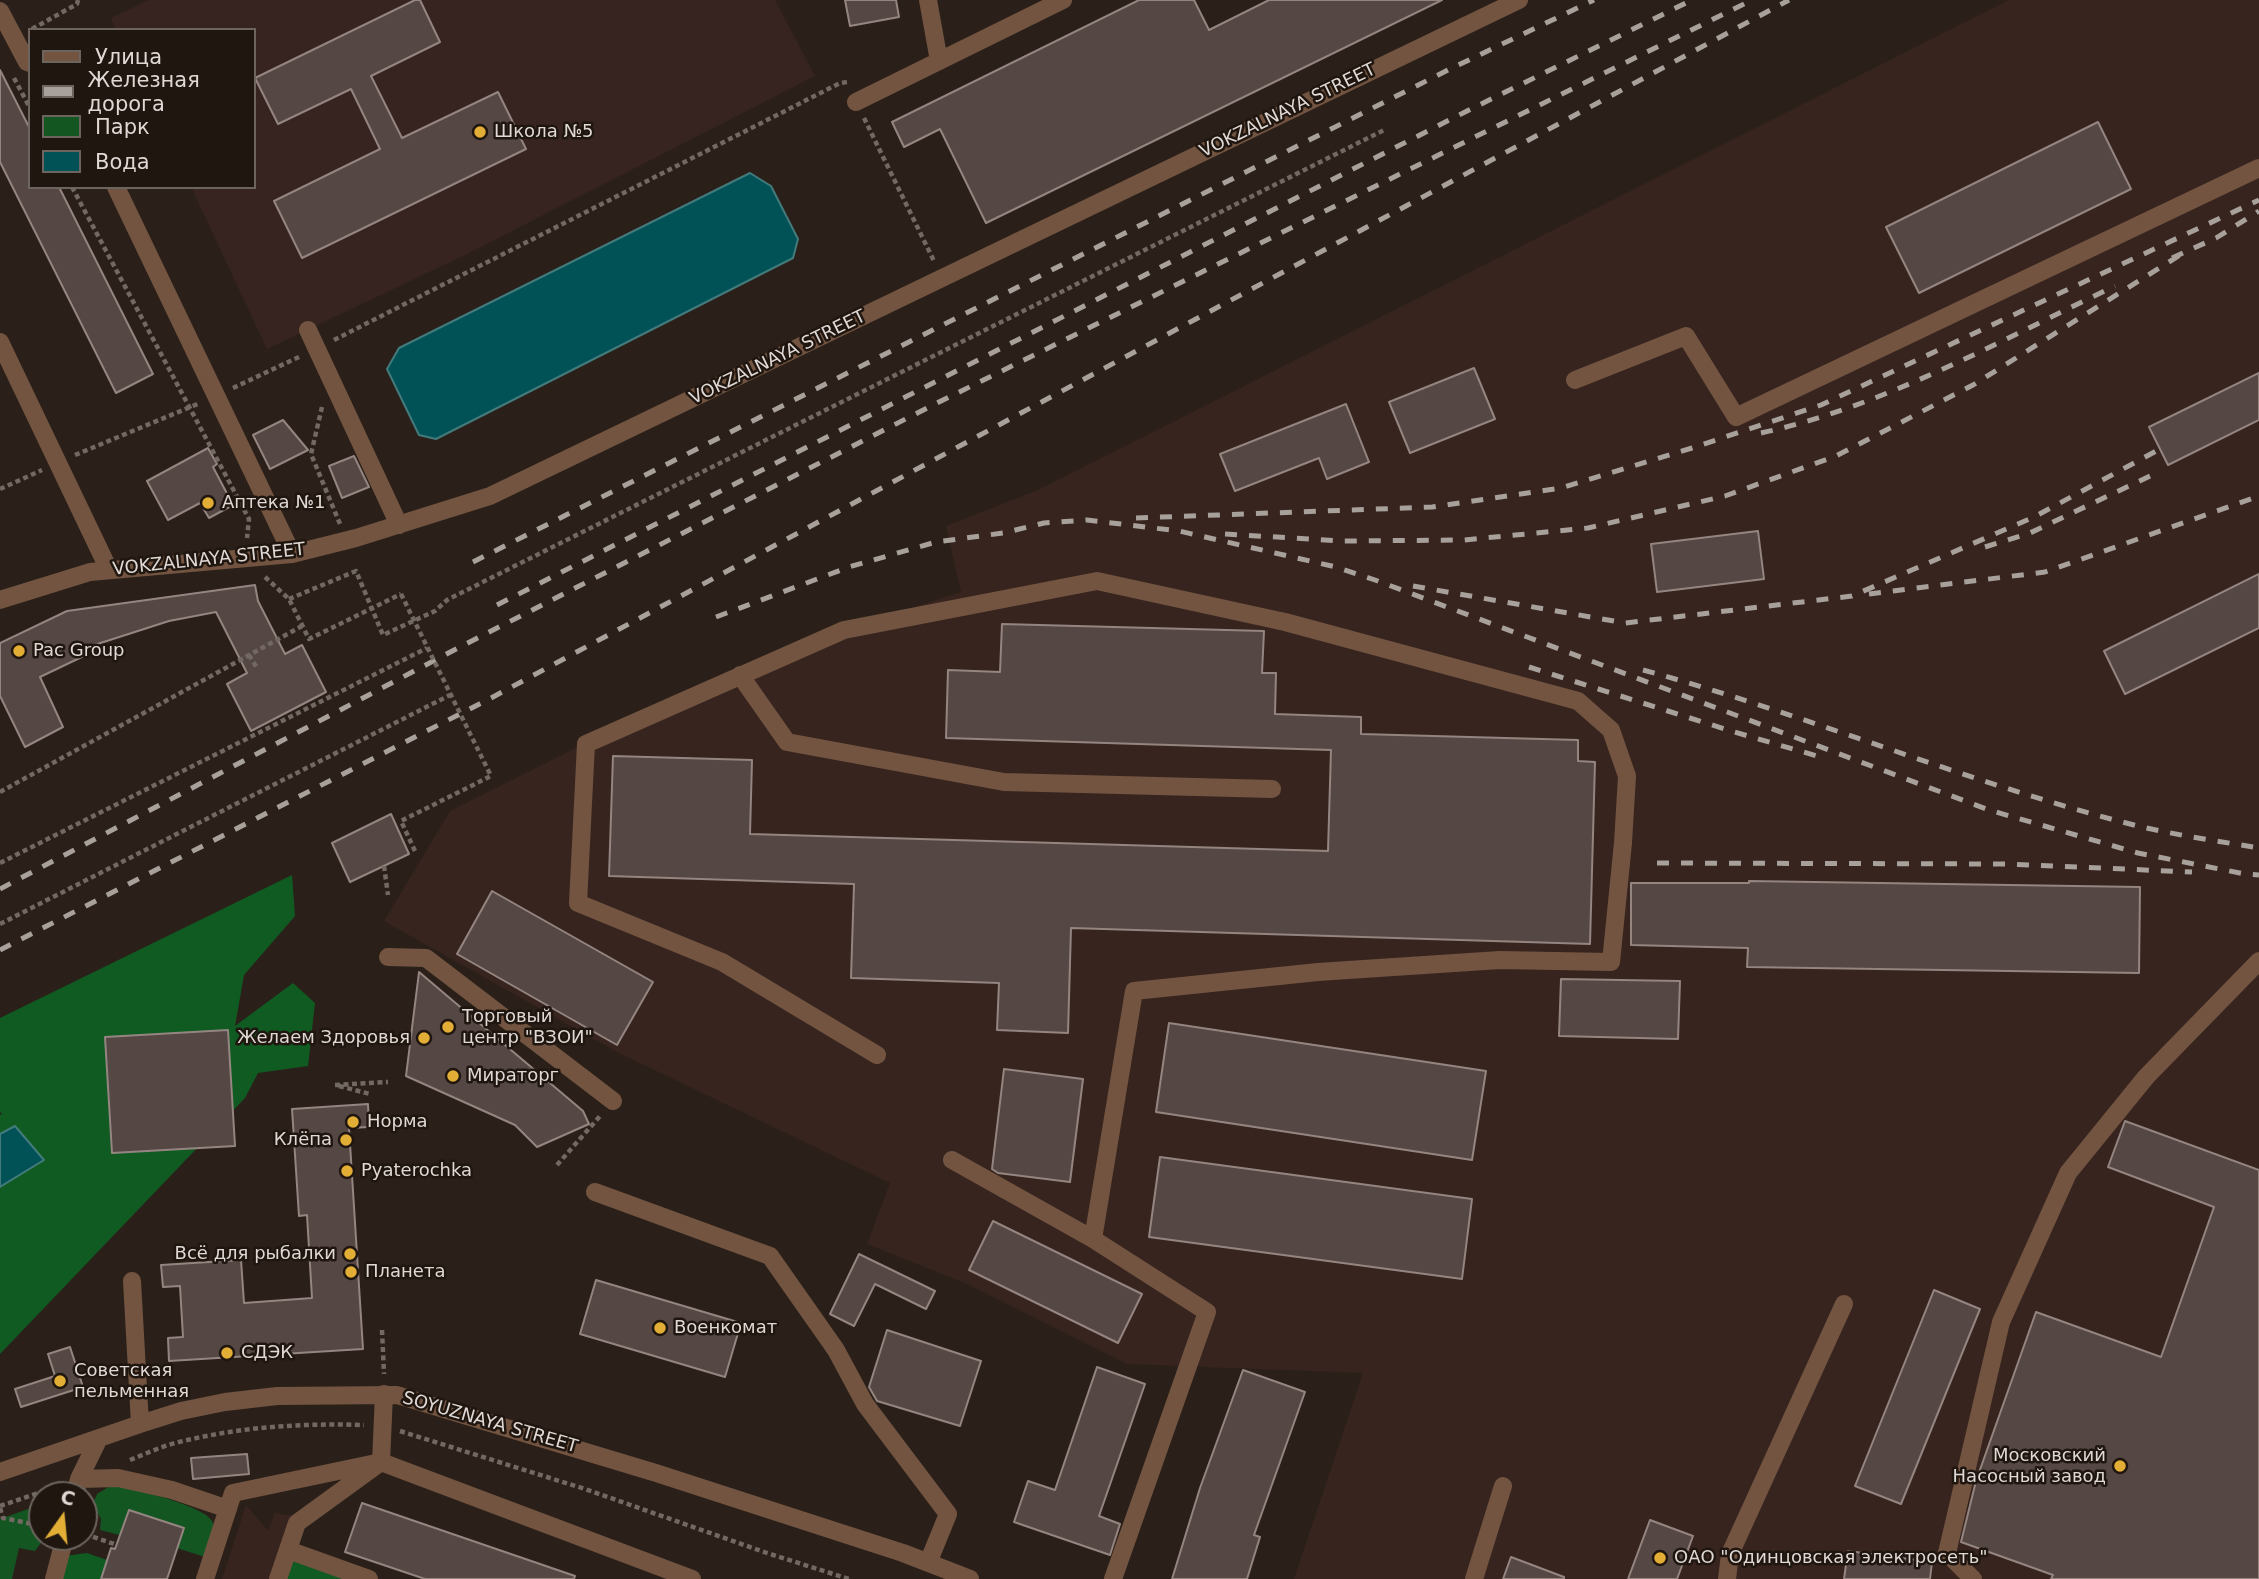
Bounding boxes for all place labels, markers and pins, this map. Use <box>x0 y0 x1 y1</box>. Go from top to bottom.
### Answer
place label: Школа №5 <box>494 121 594 143</box>
marker: Школа №5 <box>472 124 488 140</box>
place label: Аптека №1 <box>222 492 325 514</box>
marker: Аптека №1 <box>200 495 216 511</box>
place label: Pac Group <box>33 640 124 662</box>
marker: Pac Group <box>11 643 27 659</box>
place label: Торговый центр "ВЗОИ" <box>462 1006 593 1048</box>
marker: Торговый центр "ВЗОИ" <box>440 1019 456 1035</box>
place label: Желаем Здоровья <box>237 1027 410 1049</box>
marker: Желаем Здоровья <box>416 1030 432 1046</box>
place label: Мираторг <box>467 1065 559 1087</box>
marker: Мираторг <box>445 1068 461 1084</box>
place label: Норма <box>367 1111 428 1133</box>
marker: Норма <box>345 1114 361 1130</box>
place label: Клёпа <box>274 1129 332 1151</box>
marker: Клёпа <box>338 1132 354 1148</box>
place label: Pyaterochka <box>361 1160 472 1182</box>
marker: Pyaterochka <box>339 1163 355 1179</box>
place label: Всё для рыбалки <box>175 1243 336 1265</box>
marker: Всё для рыбалки <box>342 1246 358 1262</box>
place label: Планета <box>365 1261 445 1283</box>
marker: Планета <box>343 1264 359 1280</box>
place label: Военкомат <box>674 1317 777 1339</box>
marker: Военкомат <box>652 1320 668 1336</box>
place label: СДЭК <box>241 1342 293 1364</box>
marker: СДЭК <box>219 1345 235 1361</box>
place label: Советская пельменная <box>74 1360 189 1402</box>
marker: Советская пельменная <box>52 1373 68 1389</box>
place label: Московский Насосный завод <box>1953 1445 2106 1488</box>
marker: Московский Насосный завод <box>2112 1458 2128 1474</box>
place label: ОАО "Одинцовская электросеть" <box>1674 1547 1988 1569</box>
marker: ОАО "Одинцовская электросеть" <box>1652 1550 1668 1566</box>

